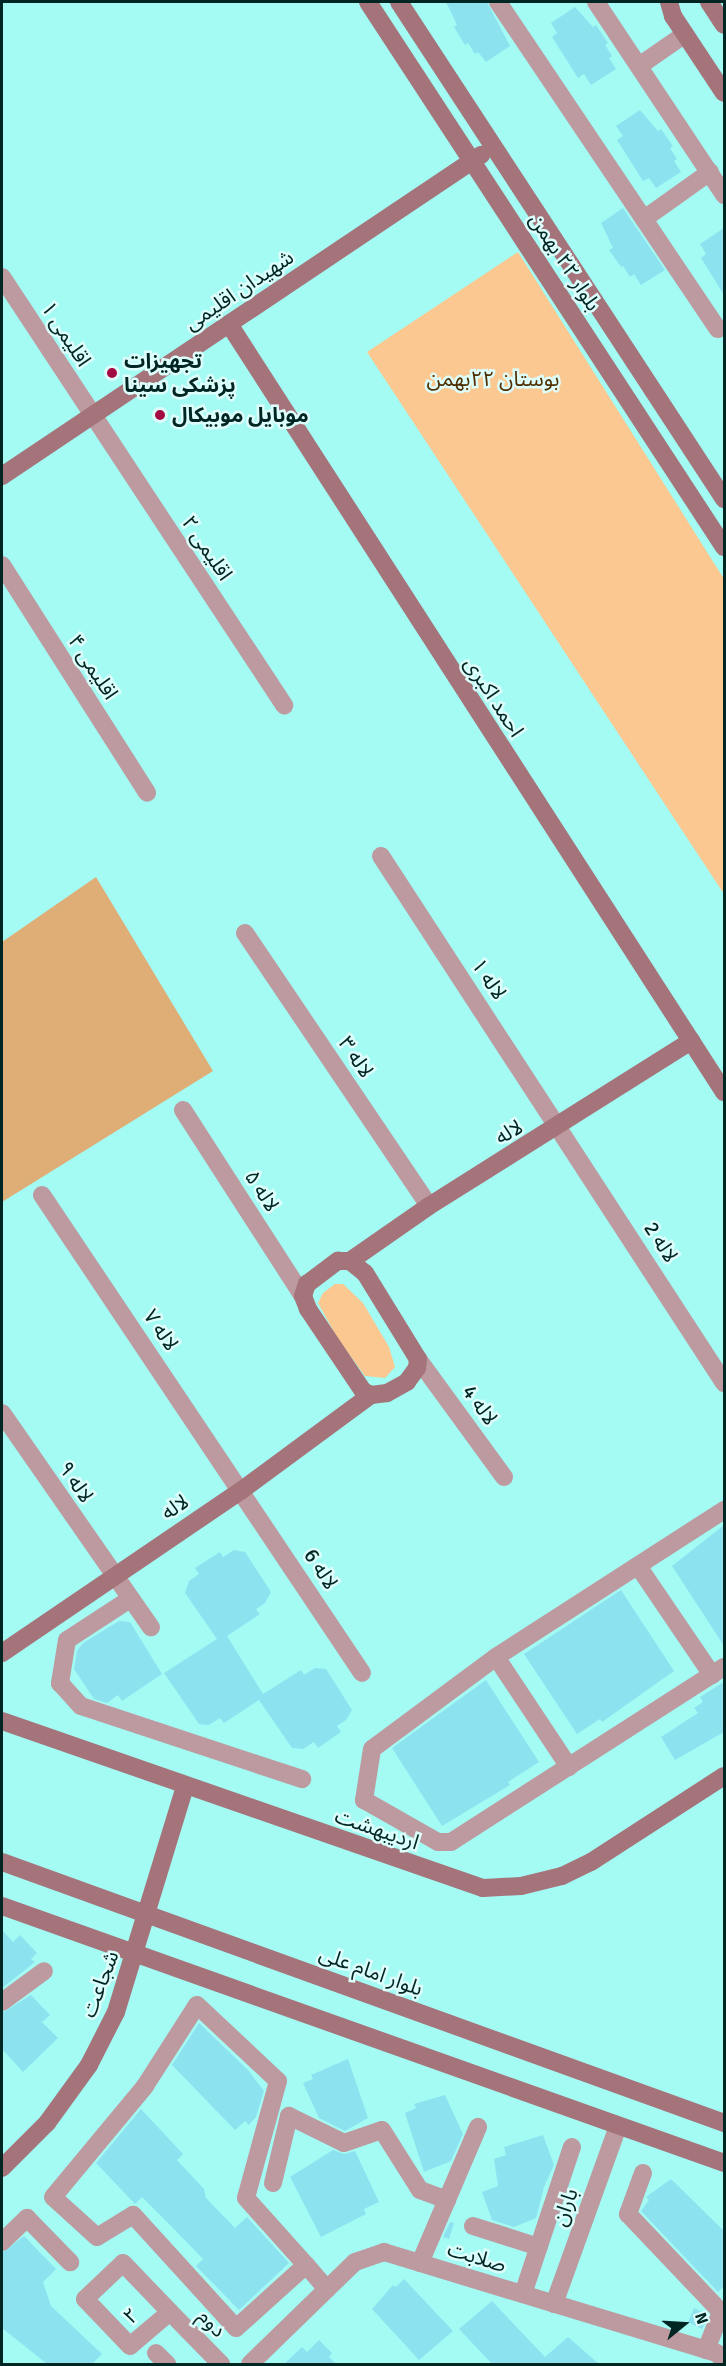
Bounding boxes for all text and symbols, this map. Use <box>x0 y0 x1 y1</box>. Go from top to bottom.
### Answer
street label: بلوار ۲۲ بهمن <box>524 208 606 316</box>
street label: شهیدان اقلیمی <box>180 244 298 336</box>
street label: اقلیمی ۱ <box>36 297 96 371</box>
place label: تجهیزات پزشکی سینا <box>124 348 236 398</box>
marker: تجهیزات پزشکی سینا <box>105 366 119 380</box>
park label: بوستان ۲۲بهمن <box>427 366 559 392</box>
place label: موبایل موبیکال <box>172 402 309 428</box>
marker: موبایل موبیکال <box>153 408 167 422</box>
street label: اقلیمی ۲ <box>176 511 238 585</box>
street label: اقلیمی ۴ <box>63 630 123 704</box>
street label: احمد اکبری <box>459 652 529 742</box>
street label: لاله ۱ <box>466 953 512 1005</box>
street label: لاله ۳ <box>333 1031 379 1083</box>
street label: لاله <box>491 1114 527 1150</box>
street label: لاله ۵ <box>239 1165 285 1217</box>
street label: لاله 2 <box>638 1217 684 1267</box>
street label: لاله ۷ <box>138 1304 184 1356</box>
street label: لاله 4 <box>457 1380 503 1430</box>
street label: لاله ۹ <box>53 1456 99 1508</box>
street label: لاله <box>156 1489 194 1525</box>
street label: لاله 6 <box>298 1544 344 1594</box>
street label: اردیبهشت <box>332 1803 422 1855</box>
street label: بلوار امام علی <box>316 1941 426 2001</box>
street label: شجاعت <box>76 1947 124 2021</box>
street label: باران <box>547 2185 583 2229</box>
street label: صلابت <box>445 2236 509 2278</box>
north arrow <box>654 2294 714 2354</box>
street label: ۲ <box>118 2302 144 2330</box>
street label: دوم <box>193 2304 231 2342</box>
text: N <box>690 2310 712 2327</box>

